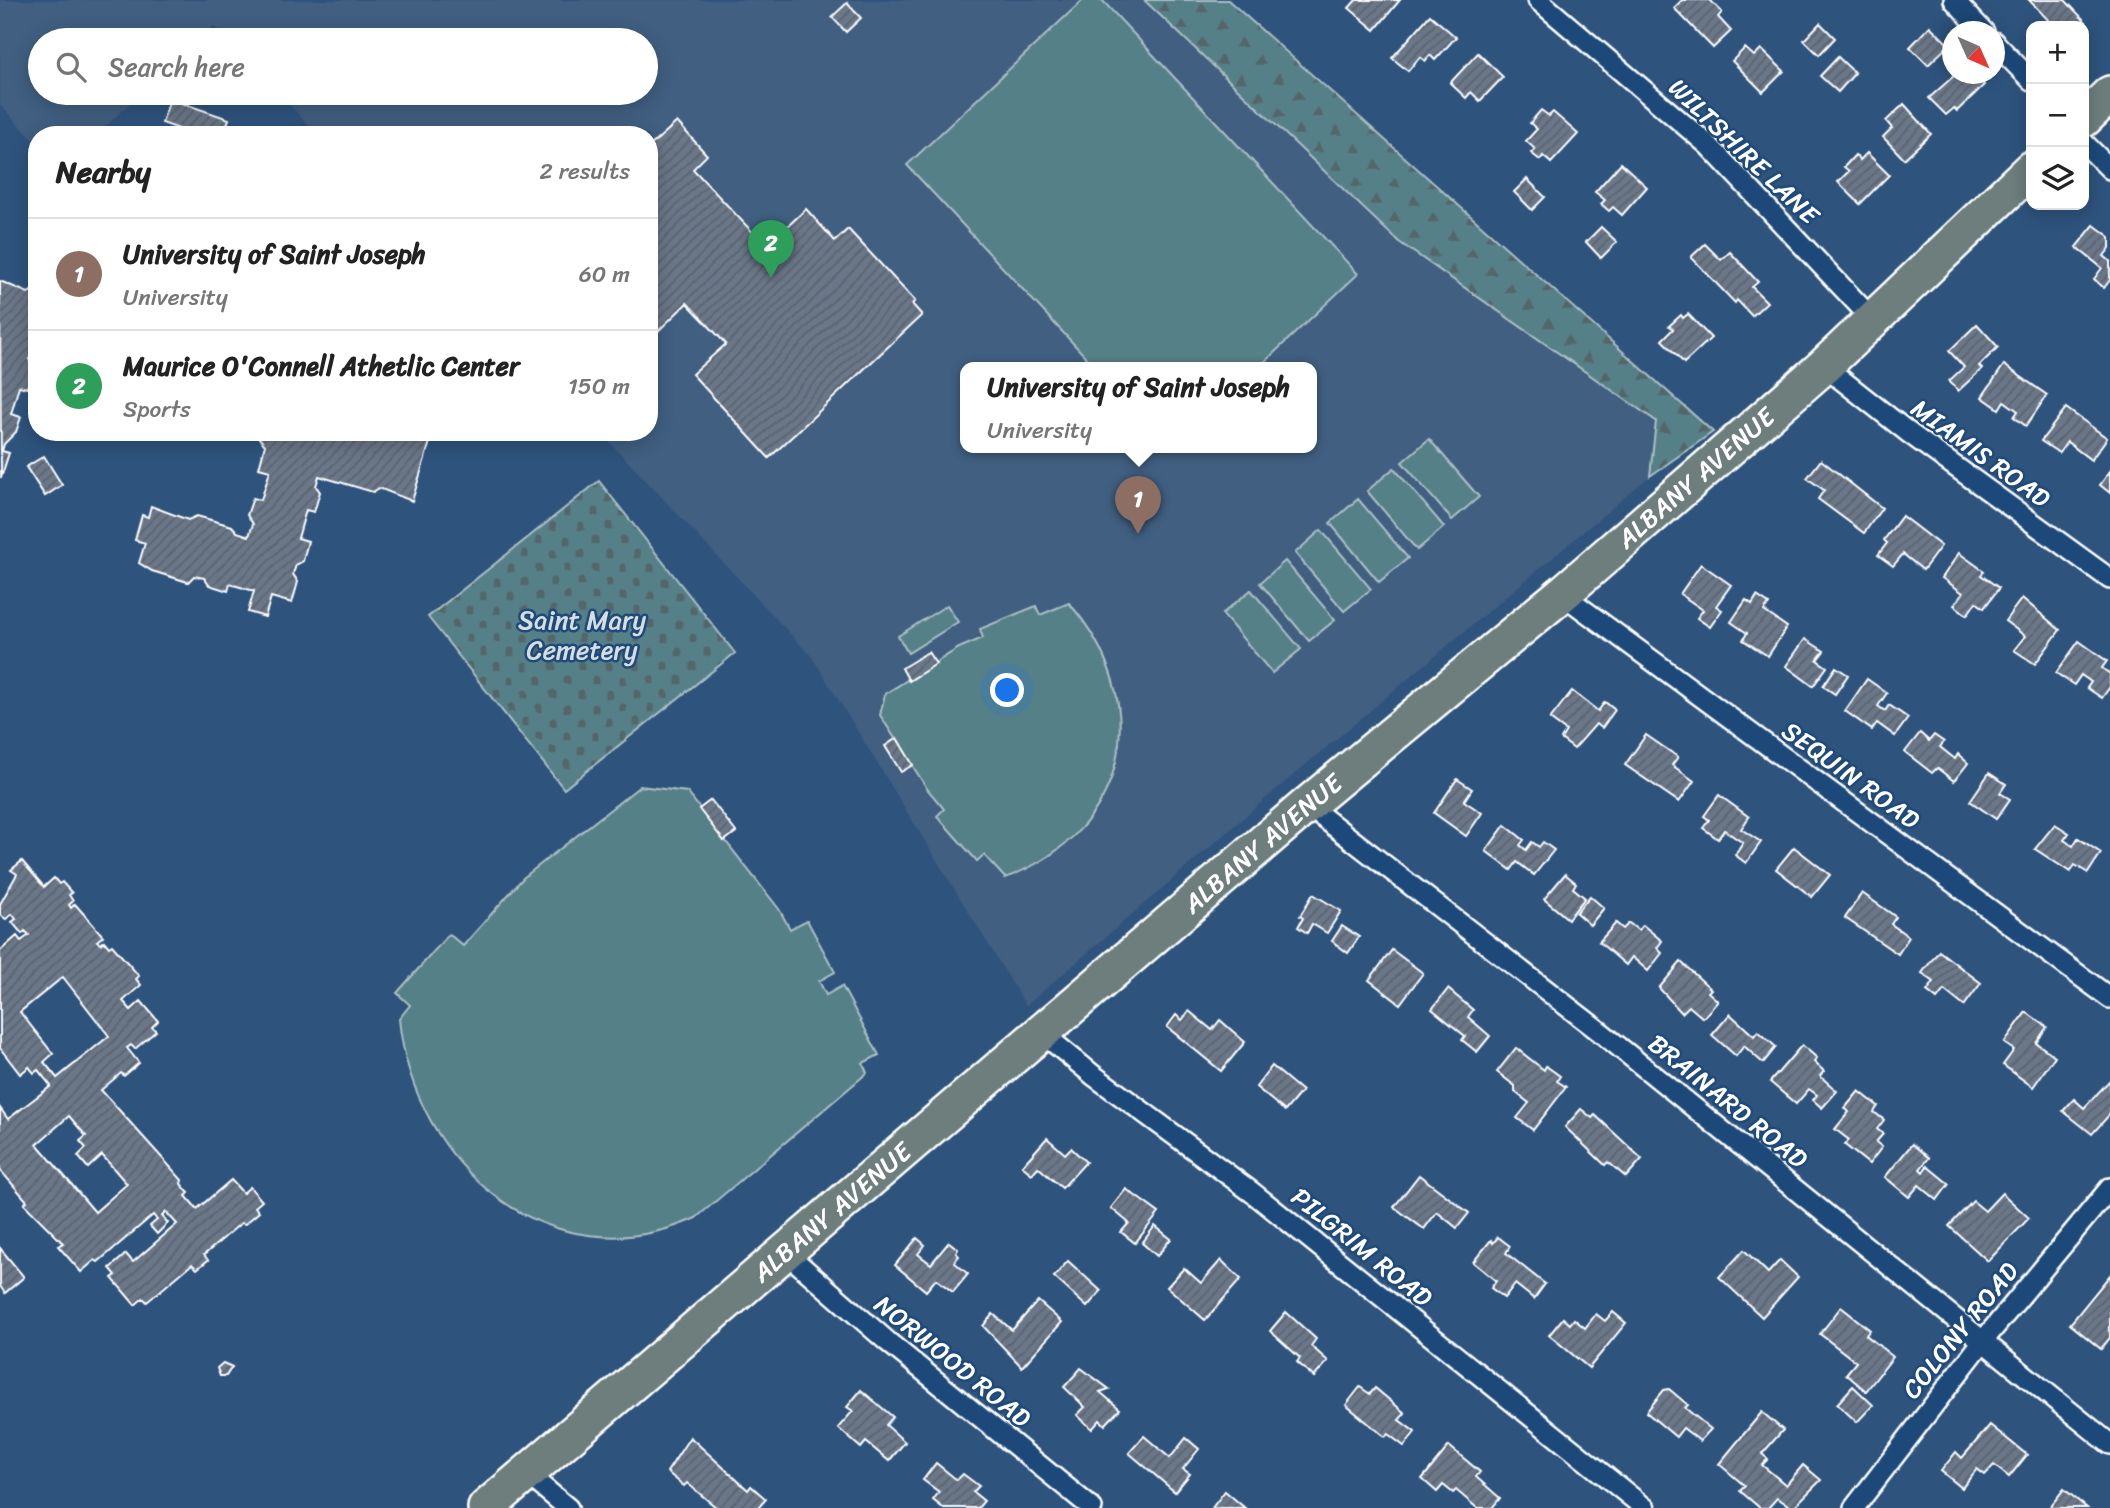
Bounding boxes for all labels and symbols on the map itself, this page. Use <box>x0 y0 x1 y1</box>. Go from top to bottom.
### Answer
north arrow <box>1942 21 2005 84</box>
street label: WILTSHIRE LANE <box>1657 66 1832 237</box>
pin: 2 <box>748 220 794 278</box>
street label: MIAMIS ROAD <box>1901 386 2061 520</box>
street label: ALBANY AVENUE <box>1605 394 1787 561</box>
pin: 1 <box>1115 476 1161 534</box>
park label: Saint Mary Cemetery <box>518 597 647 673</box>
your location <box>990 673 1024 707</box>
street label: SEQUIN ROAD <box>1772 709 1931 842</box>
street label: ALBANY AVENUE <box>1171 760 1354 926</box>
street label: BRAINARD ROAD <box>1638 1022 1819 1181</box>
street label: ALBANY AVENUE <box>740 1129 923 1295</box>
street label: PILGRIM ROAD <box>1281 1175 1444 1319</box>
street label: COLONY ROAD <box>1890 1250 2031 1409</box>
street label: NORWOOD ROAD <box>864 1283 1043 1440</box>

